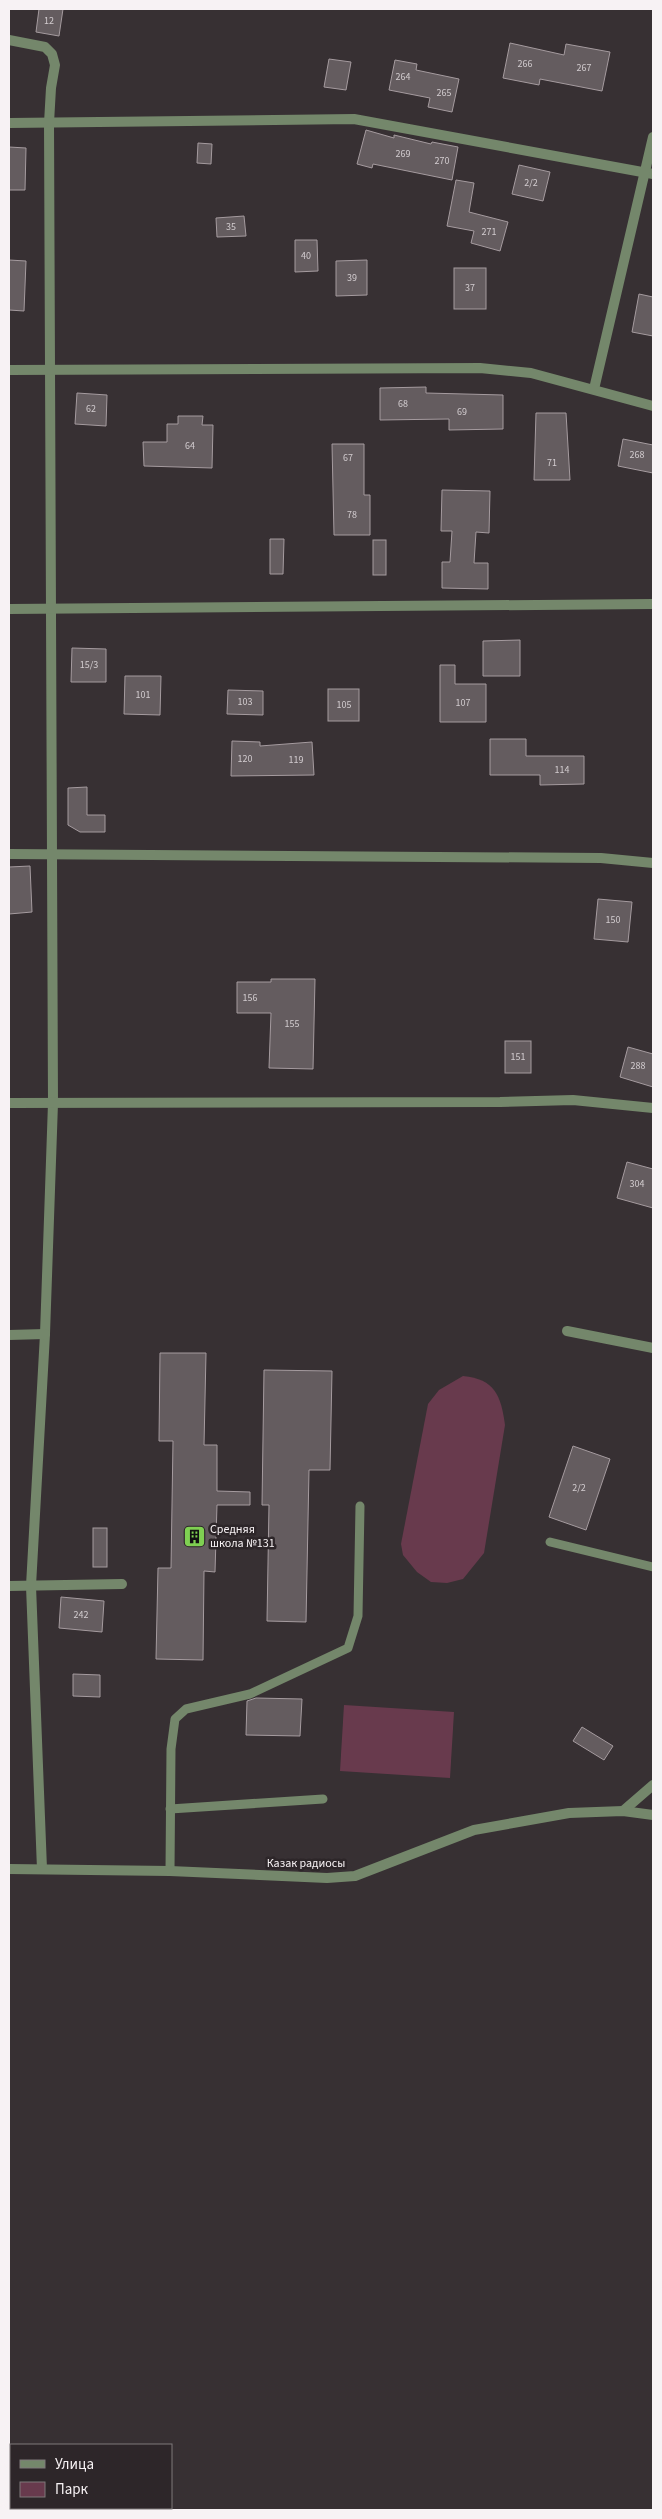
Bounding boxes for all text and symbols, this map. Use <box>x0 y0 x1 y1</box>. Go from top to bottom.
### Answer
house number: 12 <box>44 14 54 28</box>
house number: 266 <box>518 57 532 71</box>
house number: 267 <box>577 61 591 75</box>
house number: 264 <box>396 70 410 84</box>
house number: 265 <box>437 86 451 100</box>
house number: 269 <box>396 147 410 161</box>
house number: 270 <box>435 154 449 168</box>
house number: 2/2 <box>524 176 538 190</box>
house number: 35 <box>226 220 236 234</box>
house number: 271 <box>482 225 496 239</box>
house number: 40 <box>301 249 311 263</box>
house number: 39 <box>347 271 357 285</box>
house number: 37 <box>465 281 475 295</box>
house number: 68 <box>398 397 408 411</box>
house number: 62 <box>86 402 96 416</box>
house number: 69 <box>457 405 467 419</box>
house number: 64 <box>185 439 195 453</box>
house number: 268 <box>630 448 644 462</box>
house number: 67 <box>343 451 353 465</box>
house number: 71 <box>547 456 557 470</box>
house number: 78 <box>347 508 357 522</box>
house number: 15/3 <box>80 658 98 672</box>
house number: 101 <box>136 688 150 702</box>
house number: 103 <box>238 695 252 709</box>
house number: 107 <box>456 696 470 710</box>
house number: 105 <box>337 698 351 712</box>
house number: 120 <box>238 752 252 766</box>
house number: 119 <box>289 753 303 767</box>
house number: 114 <box>555 763 569 777</box>
house number: 150 <box>606 913 620 927</box>
house number: 156 <box>243 991 257 1005</box>
house number: 155 <box>285 1017 299 1031</box>
house number: 151 <box>511 1050 525 1064</box>
house number: 288 <box>631 1059 645 1073</box>
house number: 304 <box>630 1177 644 1191</box>
house number: 2/2 <box>572 1481 586 1495</box>
place label: Средняя школа №131 <box>210 1521 275 1552</box>
building icon: Средняя школа №131 <box>182 1524 206 1548</box>
house number: 242 <box>74 1608 88 1622</box>
street label: Казак радиосы <box>267 1855 345 1872</box>
legend <box>10 2444 172 2509</box>
text: Улица <box>55 2454 94 2475</box>
text: Парк <box>55 2479 89 2500</box>

